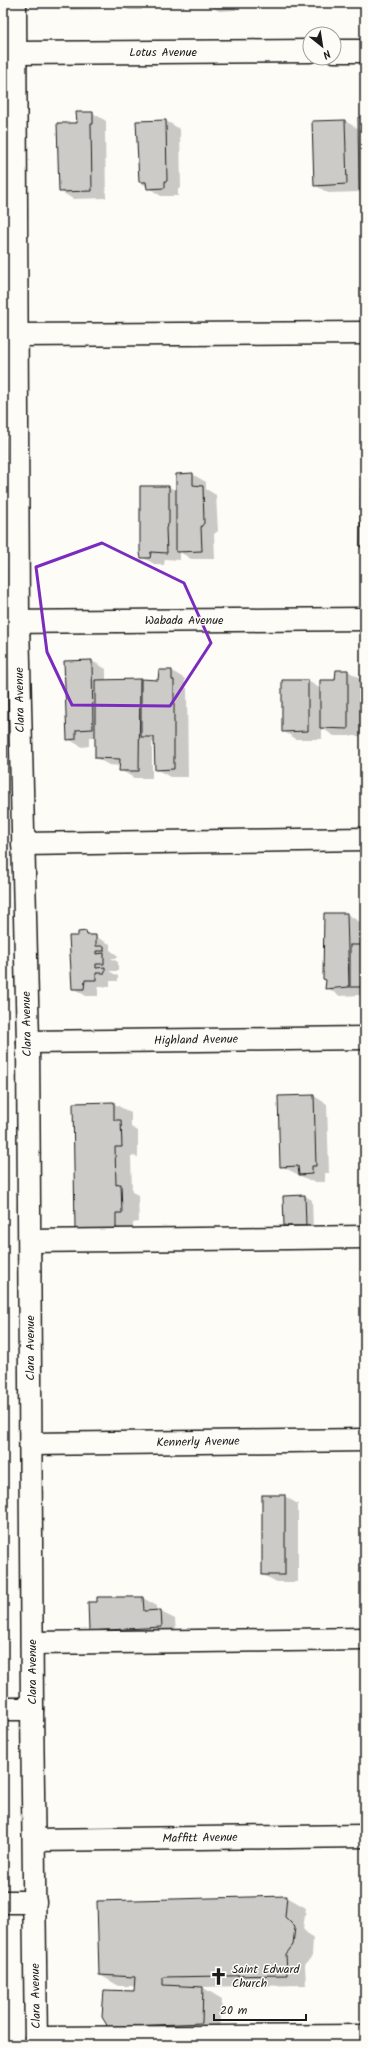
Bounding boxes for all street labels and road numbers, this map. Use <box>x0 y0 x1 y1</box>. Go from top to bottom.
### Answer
street label: Lotus Avenue <box>129 43 197 62</box>
street label: Wabada Avenue <box>145 611 224 630</box>
street label: Clara Avenue <box>10 666 30 733</box>
street label: Clara Avenue <box>17 990 37 1057</box>
street label: Highland Avenue <box>154 1030 239 1050</box>
street label: Clara Avenue <box>21 1315 40 1381</box>
street label: Kennerly Avenue <box>156 1432 240 1452</box>
street label: Clara Avenue <box>23 1639 42 1705</box>
street label: Maffitt Avenue <box>162 1828 238 1848</box>
street label: Clara Avenue <box>26 1962 46 2029</box>

